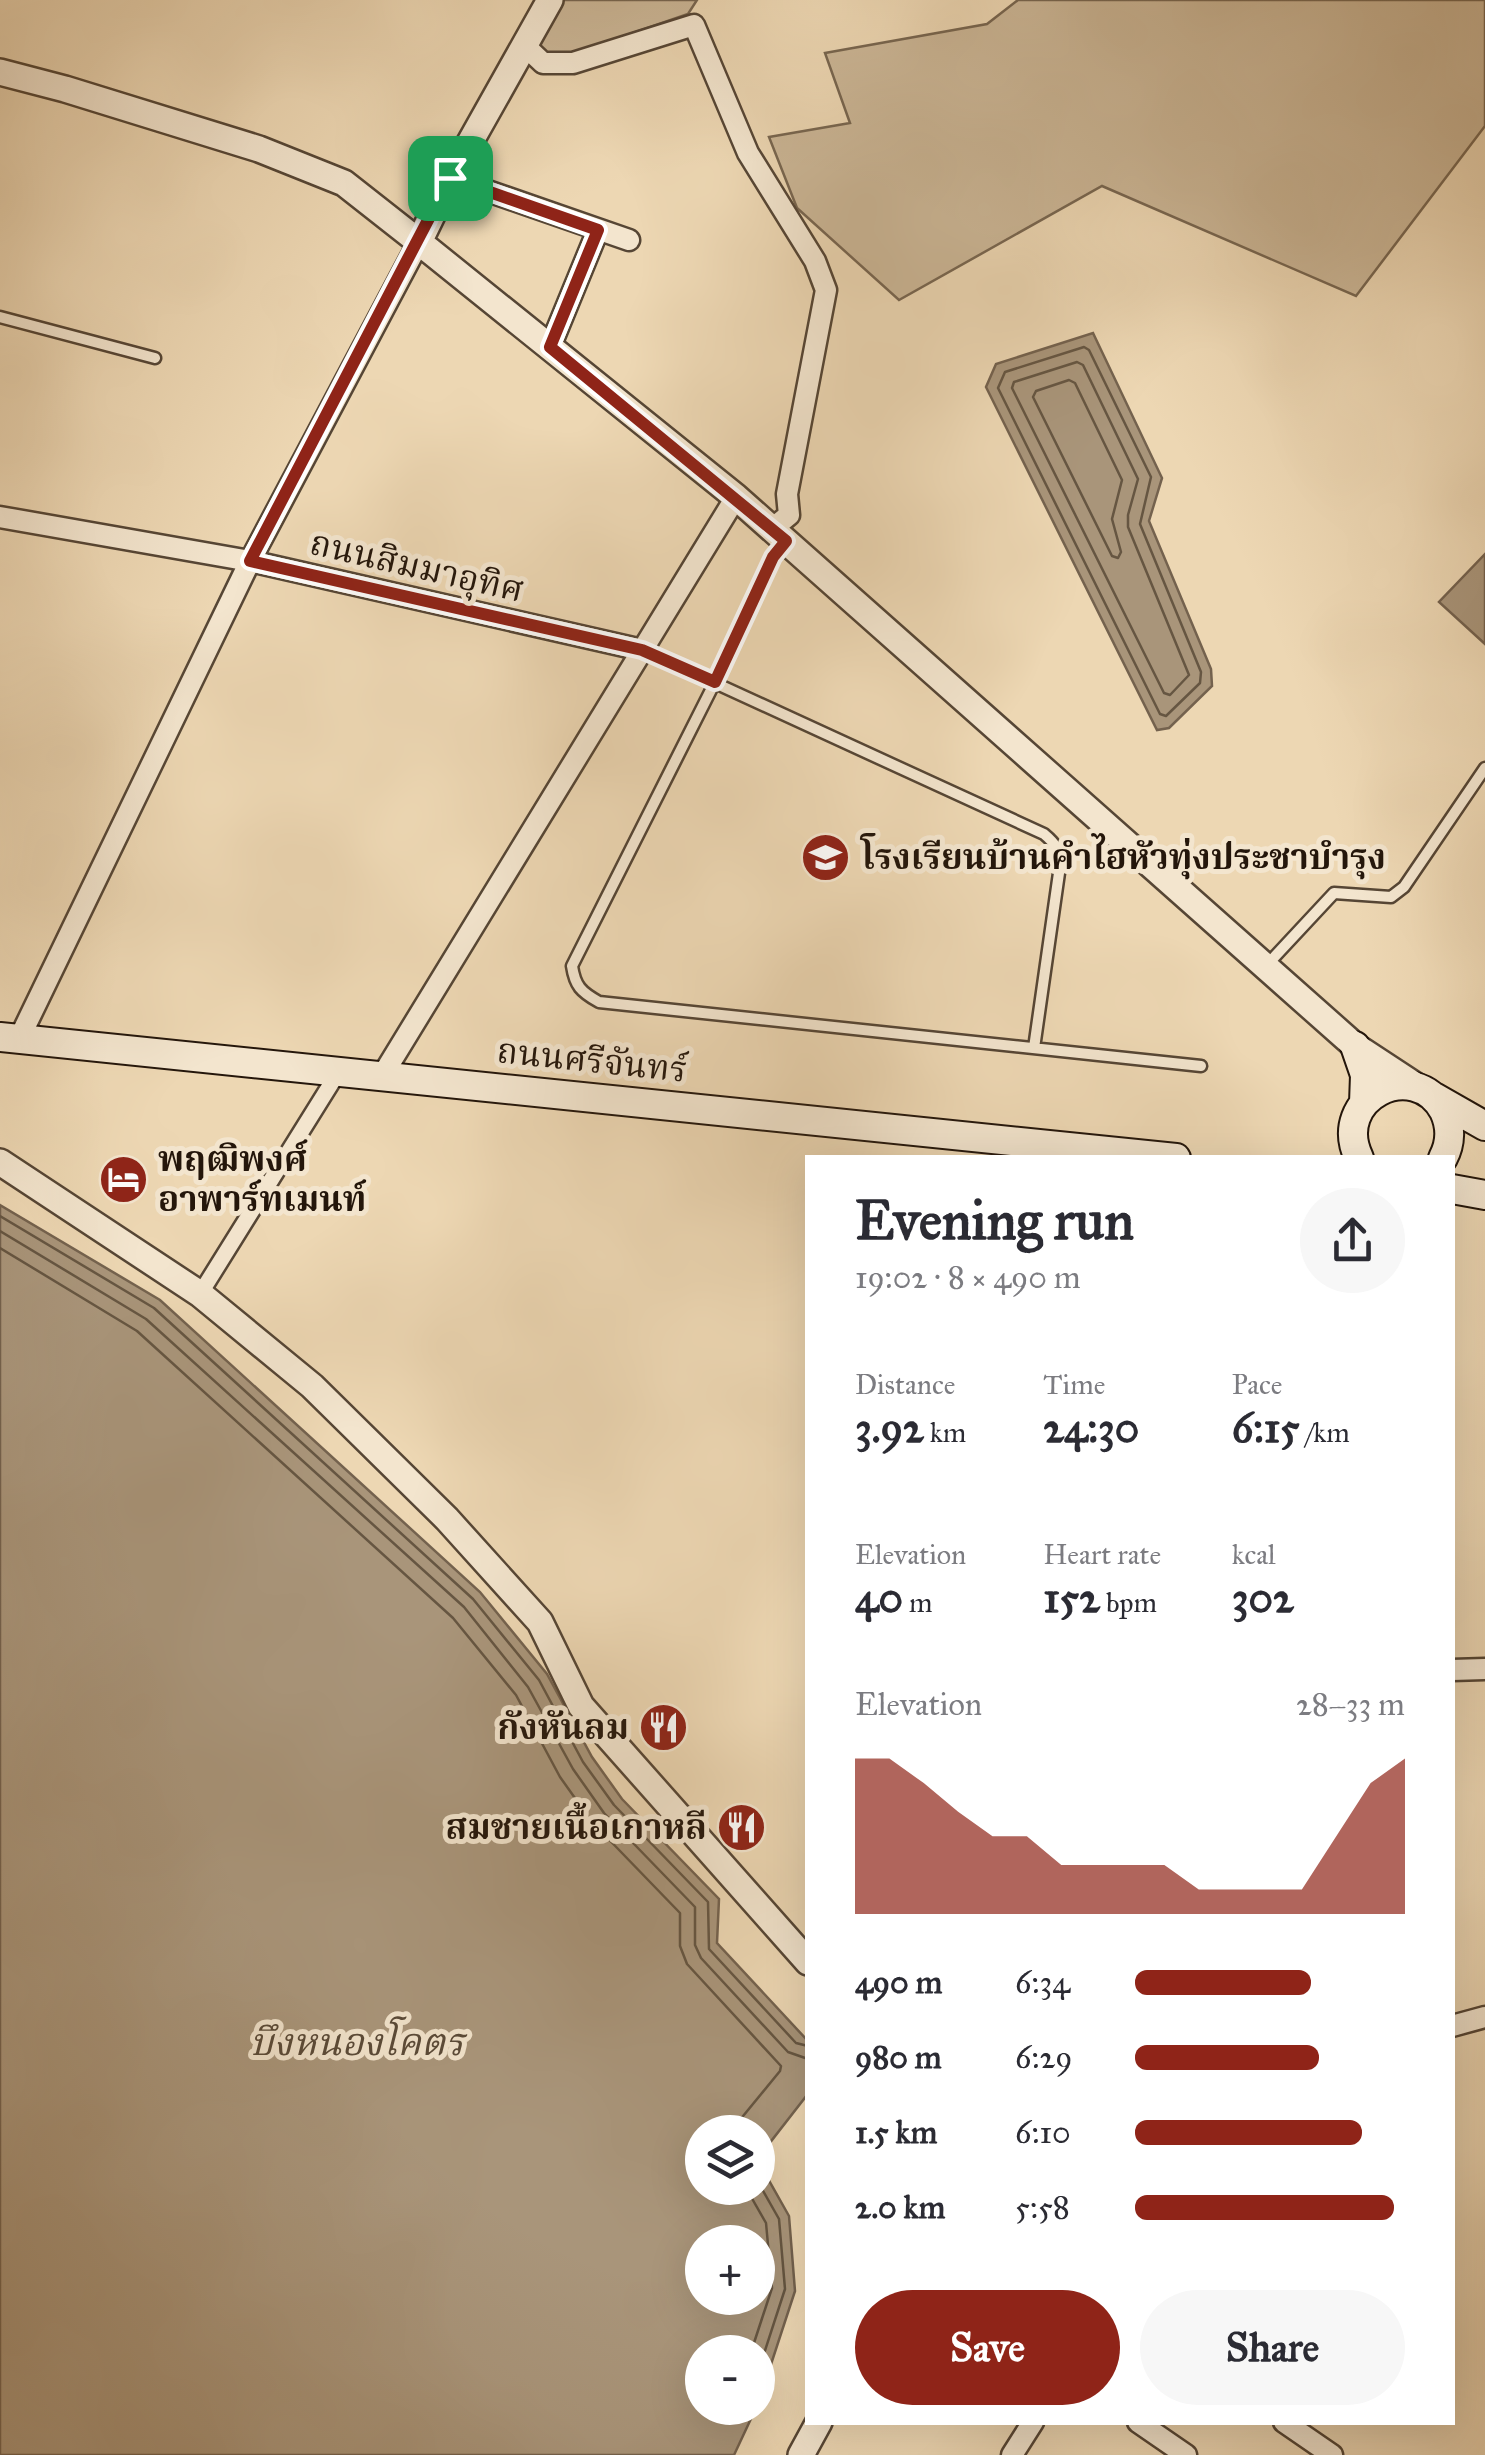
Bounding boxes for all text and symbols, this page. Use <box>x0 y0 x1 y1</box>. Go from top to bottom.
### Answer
pin <box>408 136 493 221</box>
icon: arrive <box>423 151 478 206</box>
street label: ถนนสิมมาอุทิศ <box>306 521 528 613</box>
school or university icon: โรงเรียนบ้านคำไฮหัวทุ่งประชาบำรุง <box>800 831 852 883</box>
place label: โรงเรียนบ้านคำไฮหัวทุ่งประชาบำรุง <box>859 833 1386 880</box>
street label: ถนนศรีจันทร์ <box>495 1029 690 1092</box>
place label: พฤฒิพงศ์ อาพาร์ทเมนท์ <box>158 1138 367 1221</box>
hotel icon: พฤฒิพงศ์ อาพาร์ทเมนท์ <box>97 1153 149 1205</box>
text: Evening run <box>855 1187 1134 1254</box>
button: share <box>1300 1188 1405 1293</box>
text: 19:02 · 8 × 490 m <box>855 1258 1081 1297</box>
text: Distance <box>855 1367 955 1402</box>
text: Time <box>1043 1367 1105 1402</box>
text: Pace <box>1232 1367 1282 1402</box>
text: 3.92 <box>855 1402 924 1454</box>
text: 24:30 <box>1043 1402 1139 1454</box>
text: 6:15 <box>1232 1402 1300 1454</box>
text: km <box>924 1415 966 1450</box>
text: /km <box>1300 1415 1350 1450</box>
text: Elevation <box>855 1537 966 1572</box>
text: Heart rate <box>1043 1537 1161 1572</box>
text: kcal <box>1232 1537 1276 1572</box>
text: 40 <box>855 1572 903 1624</box>
text: 152 <box>1043 1572 1100 1624</box>
text: 302 <box>1232 1572 1294 1624</box>
text: m <box>903 1585 932 1620</box>
text: bpm <box>1100 1585 1157 1620</box>
text: Elevation <box>855 1685 982 1724</box>
text: 28–33 m <box>1296 1685 1405 1724</box>
restaurant icon: กังหันลม <box>638 1701 690 1753</box>
place label: กังหันลม <box>497 1706 629 1749</box>
restaurant icon: สมชายเนื้อเกาหลี <box>716 1801 768 1853</box>
place label: สมชายเนื้อเกาหลี <box>446 1802 707 1849</box>
text: 490 m <box>855 1963 942 2002</box>
text: 6:34 <box>1015 1963 1070 2002</box>
water label: บึงหนองโคตร <box>250 2016 468 2065</box>
text: 980 m <box>855 2038 942 2077</box>
text: 6:29 <box>1015 2038 1072 2077</box>
text: 1.5 km <box>855 2113 937 2152</box>
text: 6:10 <box>1015 2113 1071 2152</box>
map controls <box>685 2115 775 2425</box>
button: layers <box>685 2115 775 2205</box>
text: 2.0 km <box>855 2188 945 2227</box>
text: 5:58 <box>1015 2188 1070 2227</box>
button: + <box>685 2225 775 2315</box>
button: Save <box>855 2290 1120 2405</box>
button: Share <box>1140 2290 1405 2405</box>
button: − <box>685 2335 775 2425</box>

